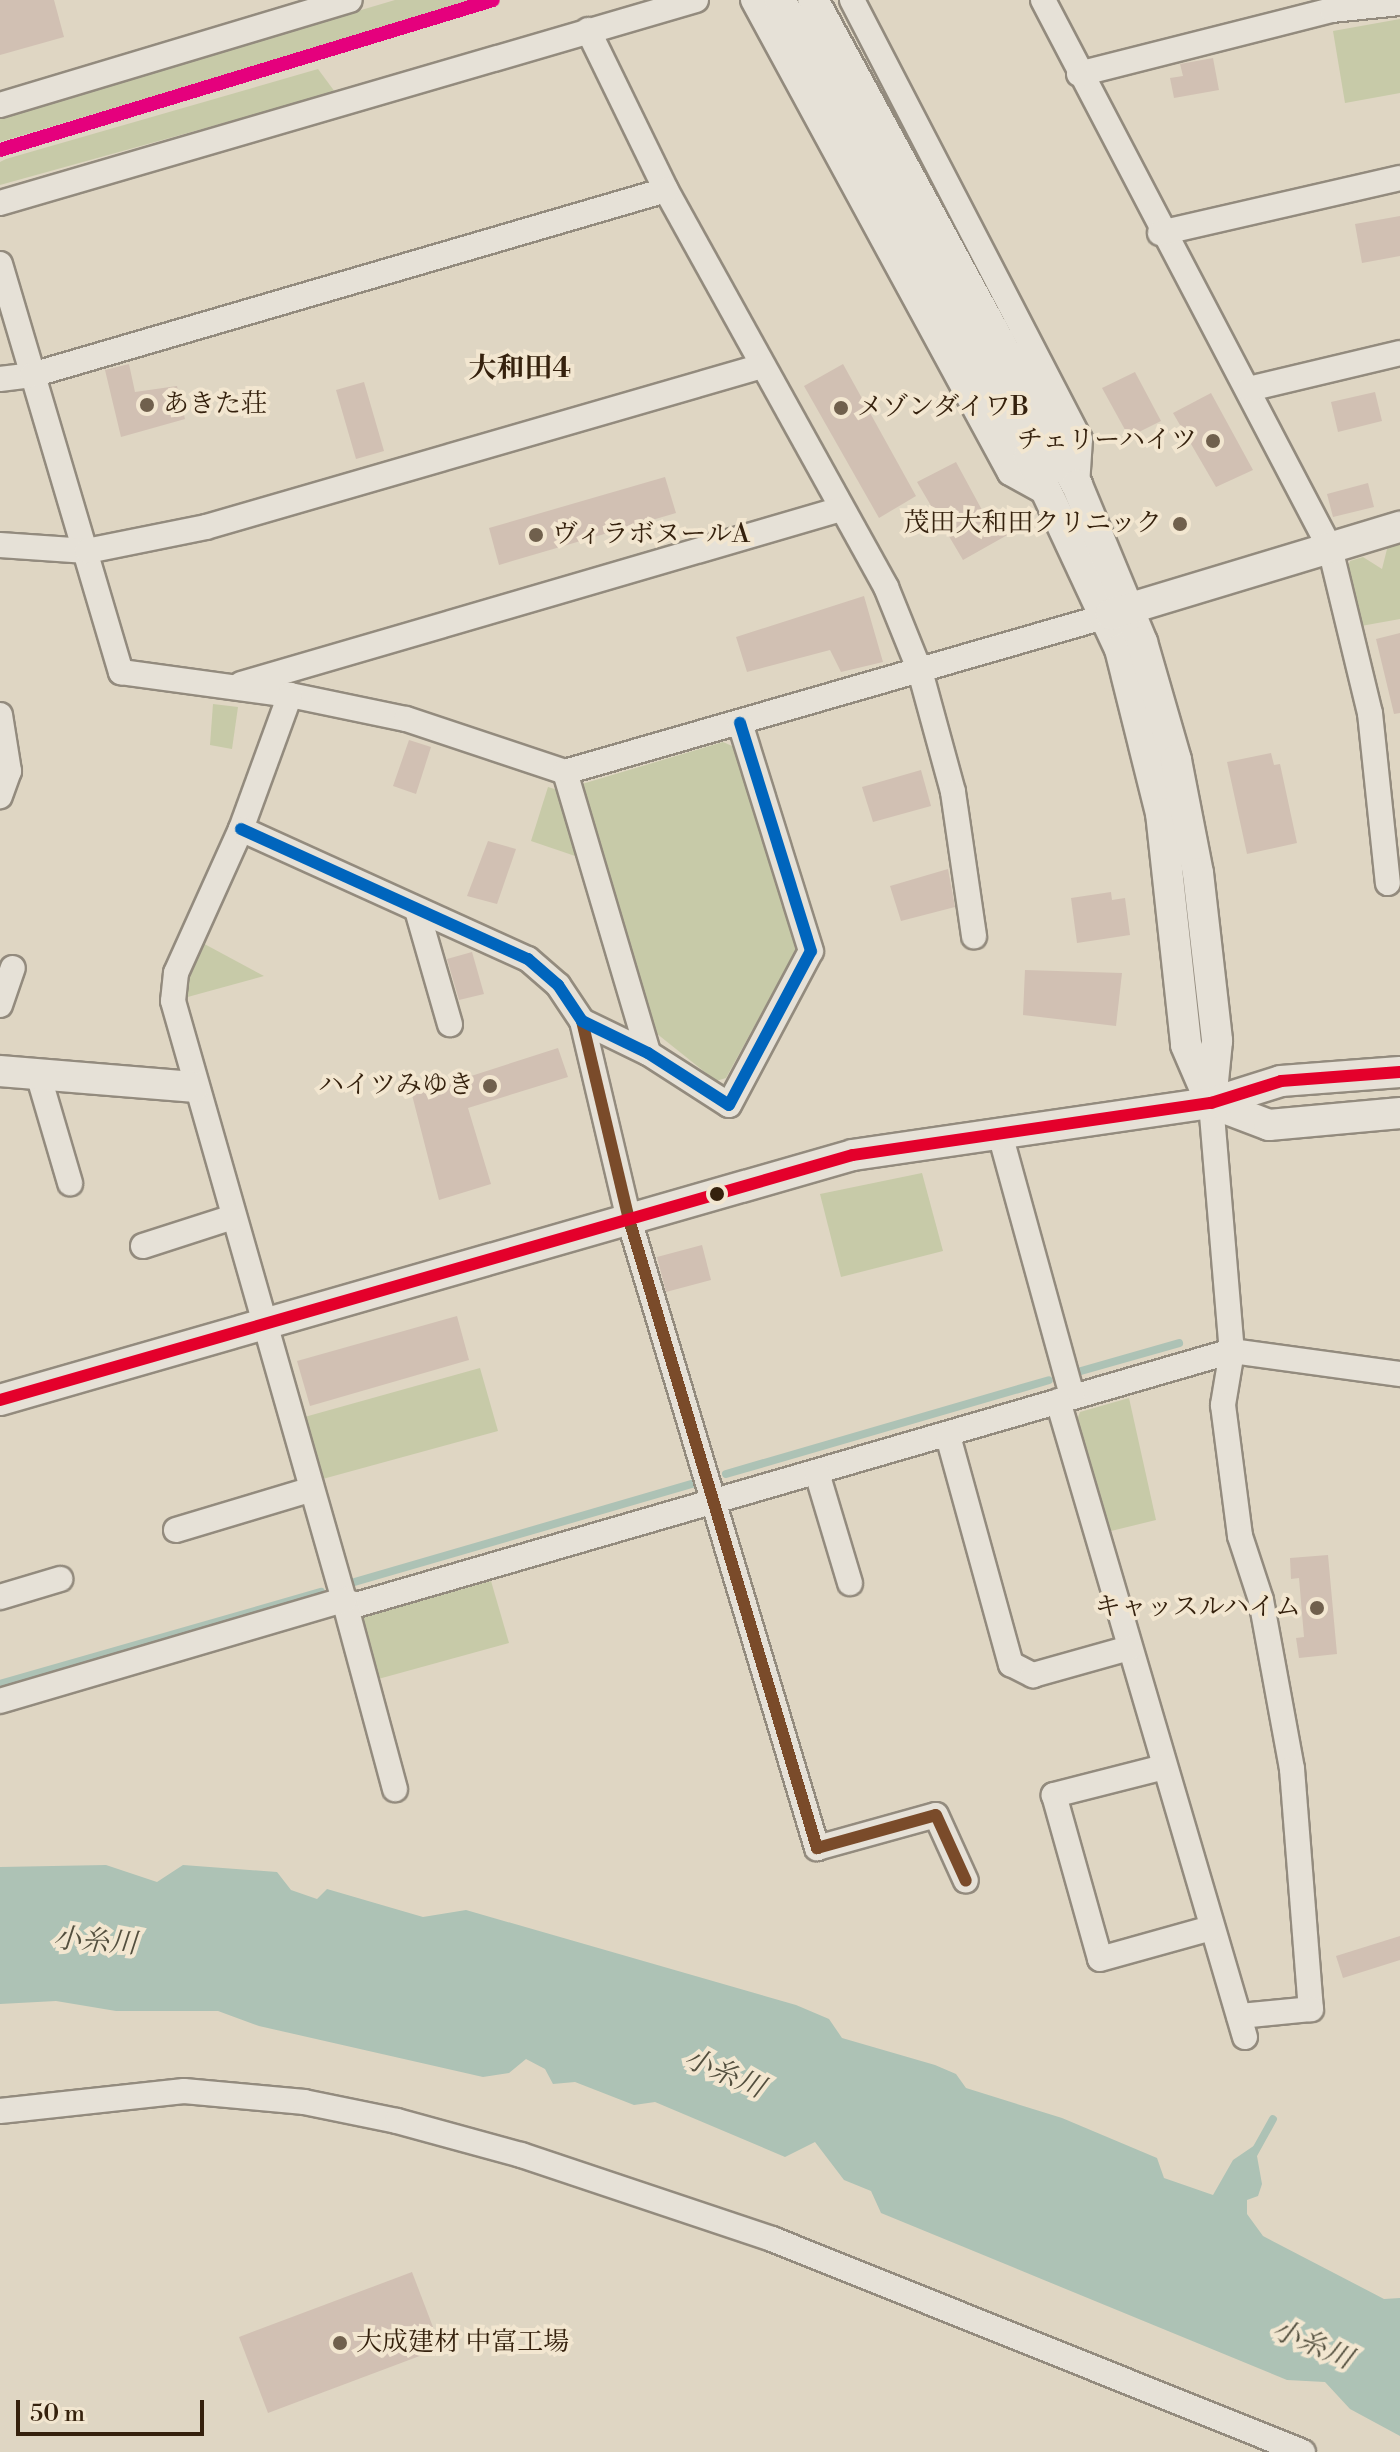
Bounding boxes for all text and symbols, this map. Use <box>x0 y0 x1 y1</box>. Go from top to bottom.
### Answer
district label: 大和田4 <box>469 352 571 386</box>
place label: あきた荘 <box>163 389 267 421</box>
place label: メゾンダイワB <box>857 392 1031 424</box>
marker: あきた荘 <box>138 396 156 414</box>
marker: メゾンダイワB <box>832 399 850 417</box>
place label: チェリーハイツ <box>1015 425 1197 457</box>
marker: チェリーハイツ <box>1204 432 1222 450</box>
place label: 茂田大和田クリニック <box>902 508 1162 540</box>
marker: 茂田大和田クリニック <box>1169 513 1191 535</box>
place label: ヴィラボヌールA <box>552 519 752 551</box>
marker: ヴィラボヌールA <box>527 526 545 544</box>
place label: ハイツみゆき <box>318 1070 474 1102</box>
marker: ハイツみゆき <box>481 1077 499 1095</box>
unlabelled marker <box>709 1186 725 1202</box>
place label: キャッスルハイム <box>1093 1592 1301 1624</box>
marker: キャッスルハイム <box>1308 1599 1326 1617</box>
water label: 小糸川 <box>52 1922 138 1962</box>
water label: 小糸川 <box>679 2042 769 2106</box>
water label: 小糸川 <box>1267 2313 1357 2377</box>
place label: 大成建材 中富工場 <box>356 2327 569 2359</box>
marker: 大成建材 中富工場 <box>331 2334 349 2352</box>
scale bar <box>20 2384 208 2434</box>
text: 50 m <box>30 2399 85 2429</box>

